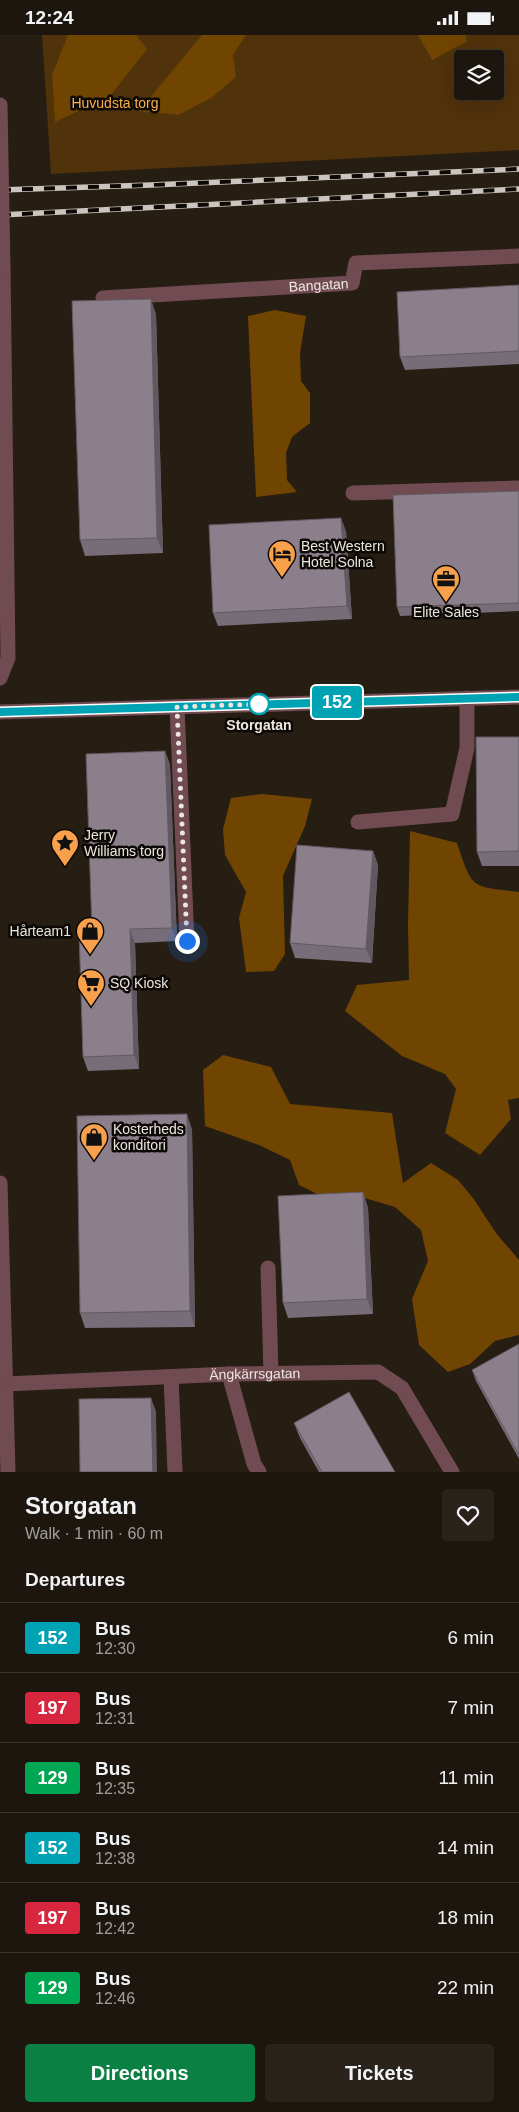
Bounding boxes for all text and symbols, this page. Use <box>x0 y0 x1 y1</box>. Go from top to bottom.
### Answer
text: 12:24 <box>25 7 74 28</box>
map controls <box>454 50 504 100</box>
button: layers <box>454 50 504 100</box>
park label: Huvudsta torg <box>71 95 159 111</box>
street label: Bangatan <box>288 275 349 295</box>
place label: Best Western Hotel Solna <box>301 538 385 570</box>
hotel icon: Best Western Hotel Solna <box>267 539 297 578</box>
office icon: Elite Sales <box>431 564 461 603</box>
place label: Elite Sales <box>413 604 479 620</box>
line badge: 152 <box>308 686 366 718</box>
text: 152 <box>322 692 352 712</box>
marker: Storgatan <box>248 693 270 715</box>
place label: Storgatan <box>226 717 292 733</box>
place label: Jerry Williams torg <box>84 827 164 859</box>
place icon: Jerry Williams torg <box>50 828 80 867</box>
shop icon: Hårteam1 <box>75 916 105 955</box>
place label: Hårteam1 <box>10 923 71 939</box>
your location <box>175 929 200 954</box>
supermarket icon: SQ Kiosk <box>76 968 106 1007</box>
place label: SQ Kiosk <box>110 975 169 991</box>
place label: Kosterheds konditori <box>113 1121 184 1153</box>
shop icon: Kosterheds konditori <box>79 1122 109 1161</box>
street label: Ängkärrsgatan <box>209 1365 300 1383</box>
button: heart <box>442 1489 494 1541</box>
text: Storgatan <box>25 1492 137 1519</box>
text: Walk · 1 min · 60 m <box>25 1525 163 1542</box>
text: Departures <box>25 1569 125 1590</box>
text: Bus <box>95 1618 131 1639</box>
text: 6 min <box>448 1627 494 1648</box>
text: 152 <box>37 1628 68 1648</box>
text: 12:30 <box>95 1640 135 1657</box>
text: Bus <box>95 1688 131 1709</box>
text: 7 min <box>448 1697 494 1718</box>
text: 197 <box>37 1698 68 1718</box>
text: 12:31 <box>95 1710 135 1727</box>
text: Bus <box>95 1758 131 1779</box>
text: 11 min <box>438 1767 494 1788</box>
text: 129 <box>37 1768 68 1788</box>
text: 12:35 <box>95 1780 135 1797</box>
text: Bus <box>95 1828 131 1849</box>
text: 14 min <box>437 1837 494 1858</box>
text: 152 <box>37 1838 68 1858</box>
text: 12:38 <box>95 1850 135 1867</box>
text: Bus <box>95 1898 131 1919</box>
text: 18 min <box>437 1907 494 1928</box>
text: 197 <box>37 1908 68 1928</box>
text: 12:42 <box>95 1920 135 1937</box>
text: Bus <box>95 1968 131 1989</box>
text: 22 min <box>437 1977 494 1998</box>
text: 129 <box>37 1978 68 1998</box>
text: 12:46 <box>95 1990 135 2007</box>
button: Directions <box>25 2044 255 2102</box>
button: Tickets <box>265 2044 494 2102</box>

